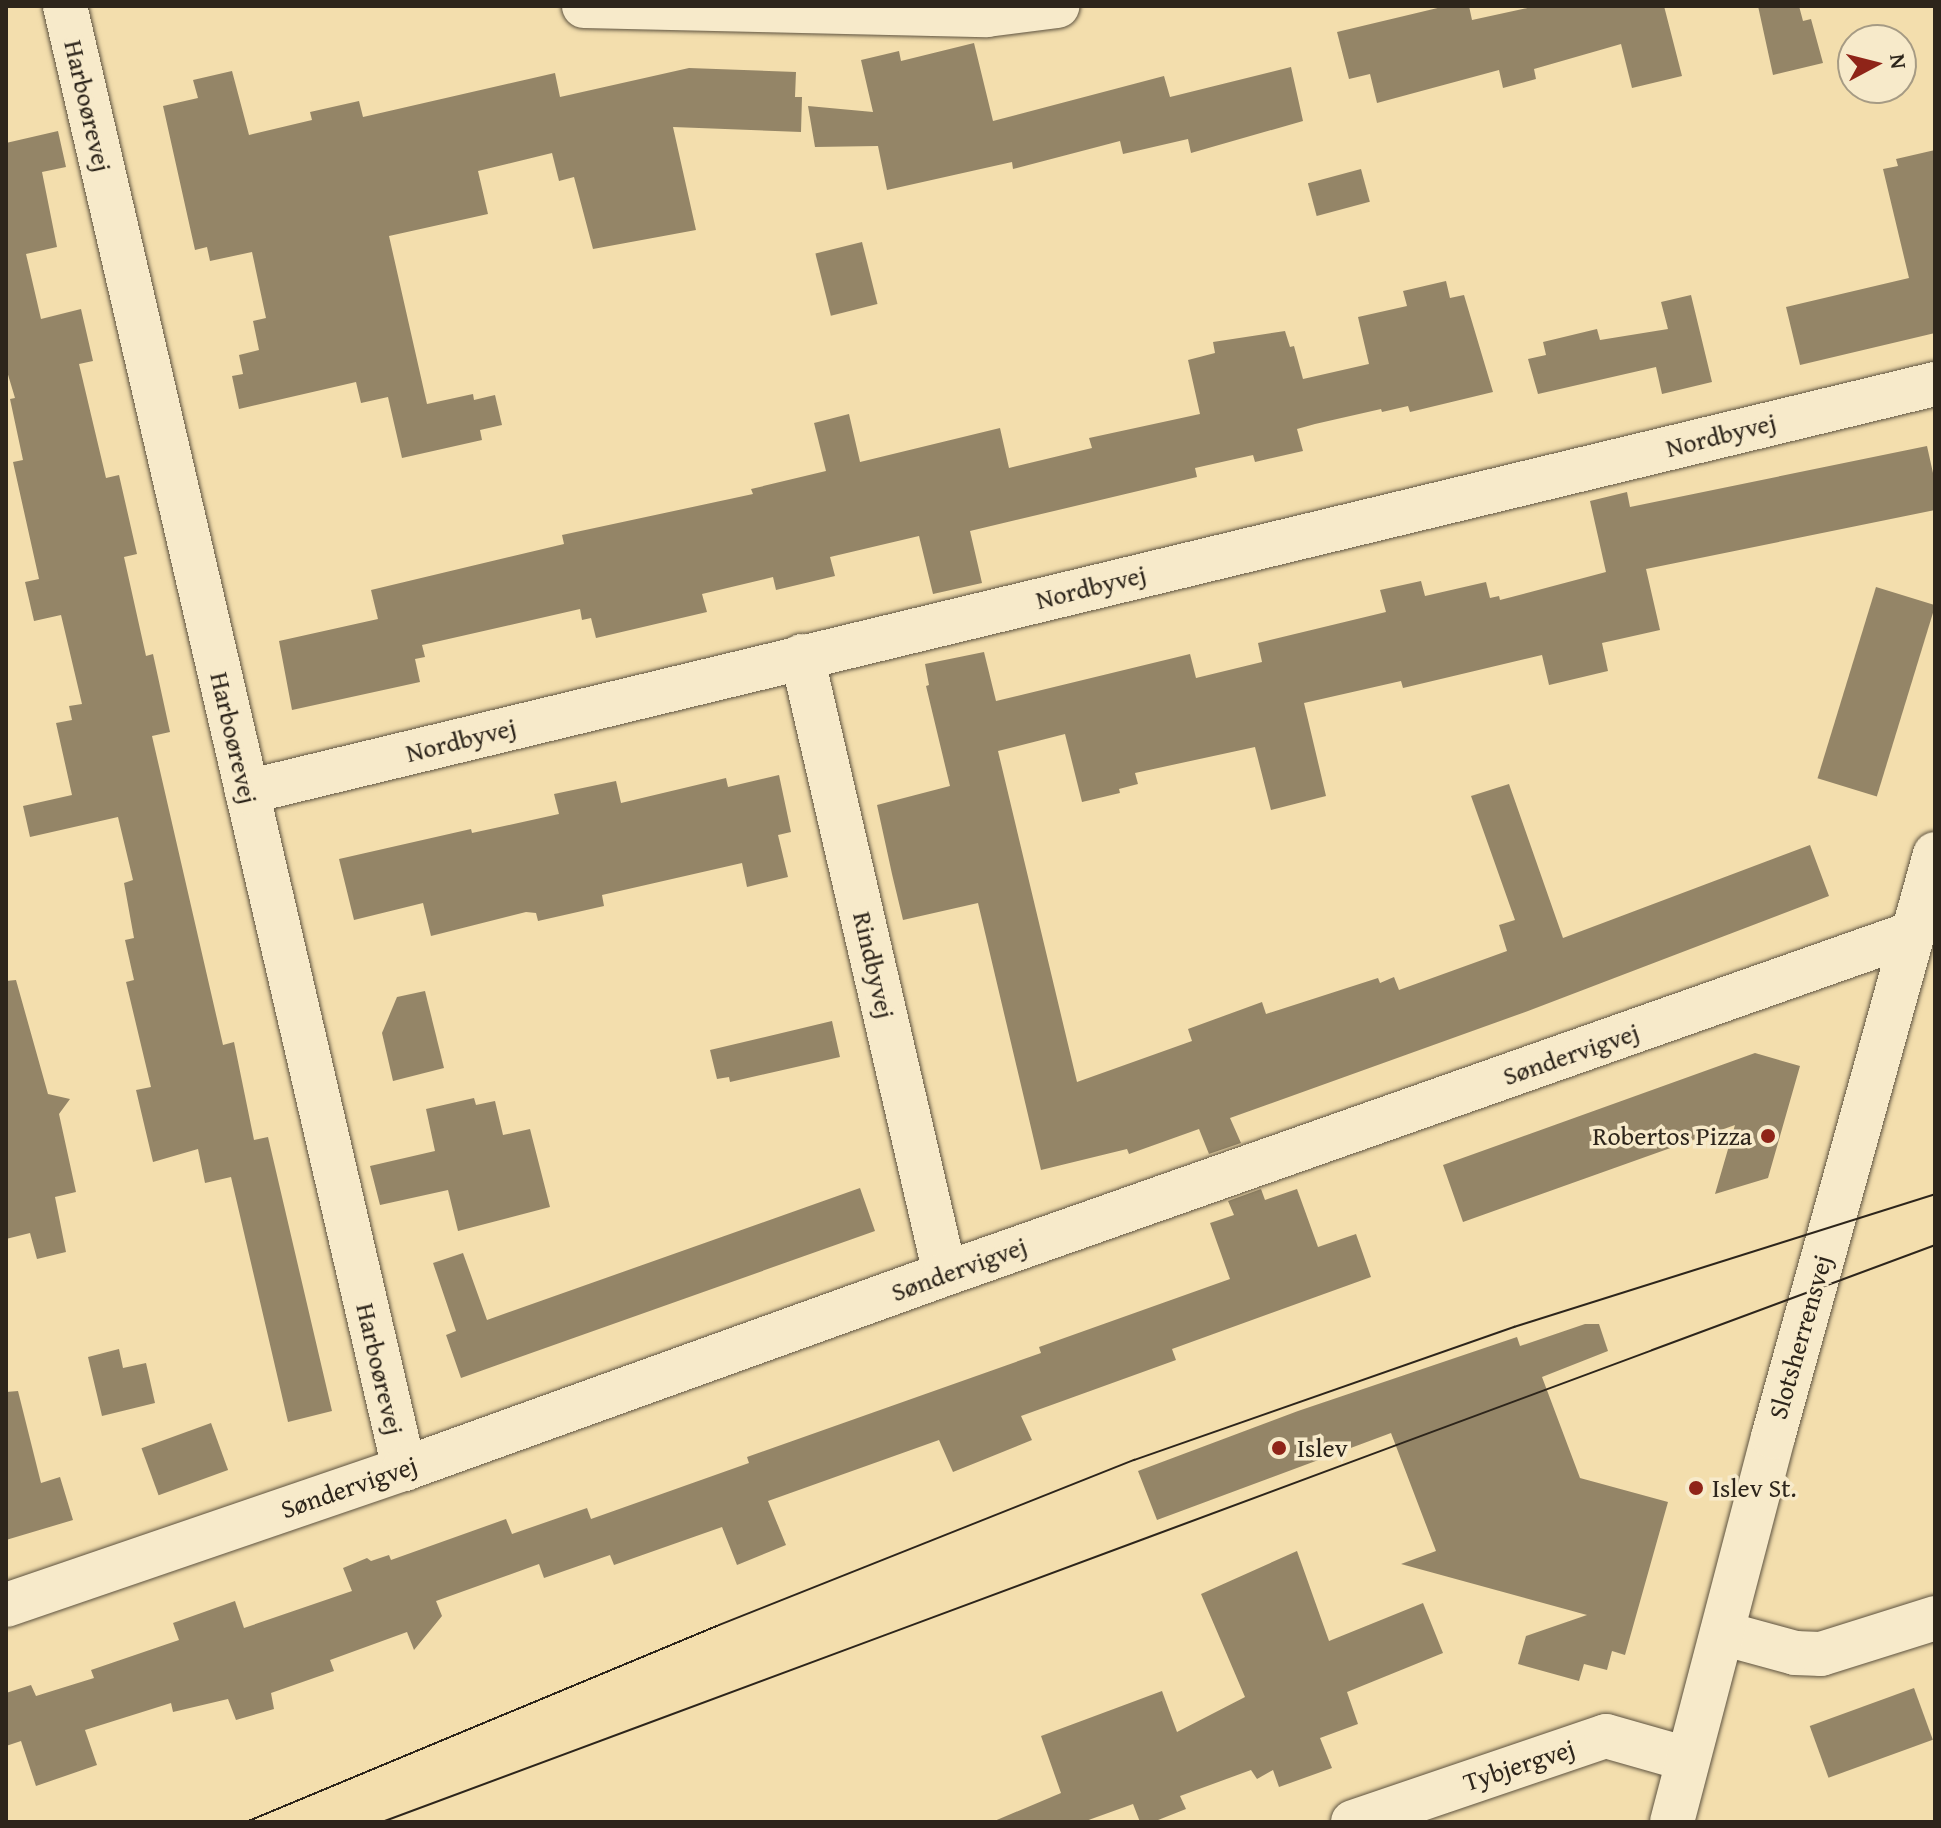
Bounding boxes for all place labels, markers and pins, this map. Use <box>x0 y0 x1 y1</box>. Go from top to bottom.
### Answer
place label: Robertos Pizza <box>1593 1120 1752 1152</box>
marker: Robertos Pizza <box>1759 1127 1777 1145</box>
place label: Islev <box>1297 1432 1348 1464</box>
marker: Islev <box>1268 1437 1290 1459</box>
place label: Islev St. <box>1712 1472 1797 1504</box>
marker: Islev St. <box>1687 1479 1705 1497</box>

